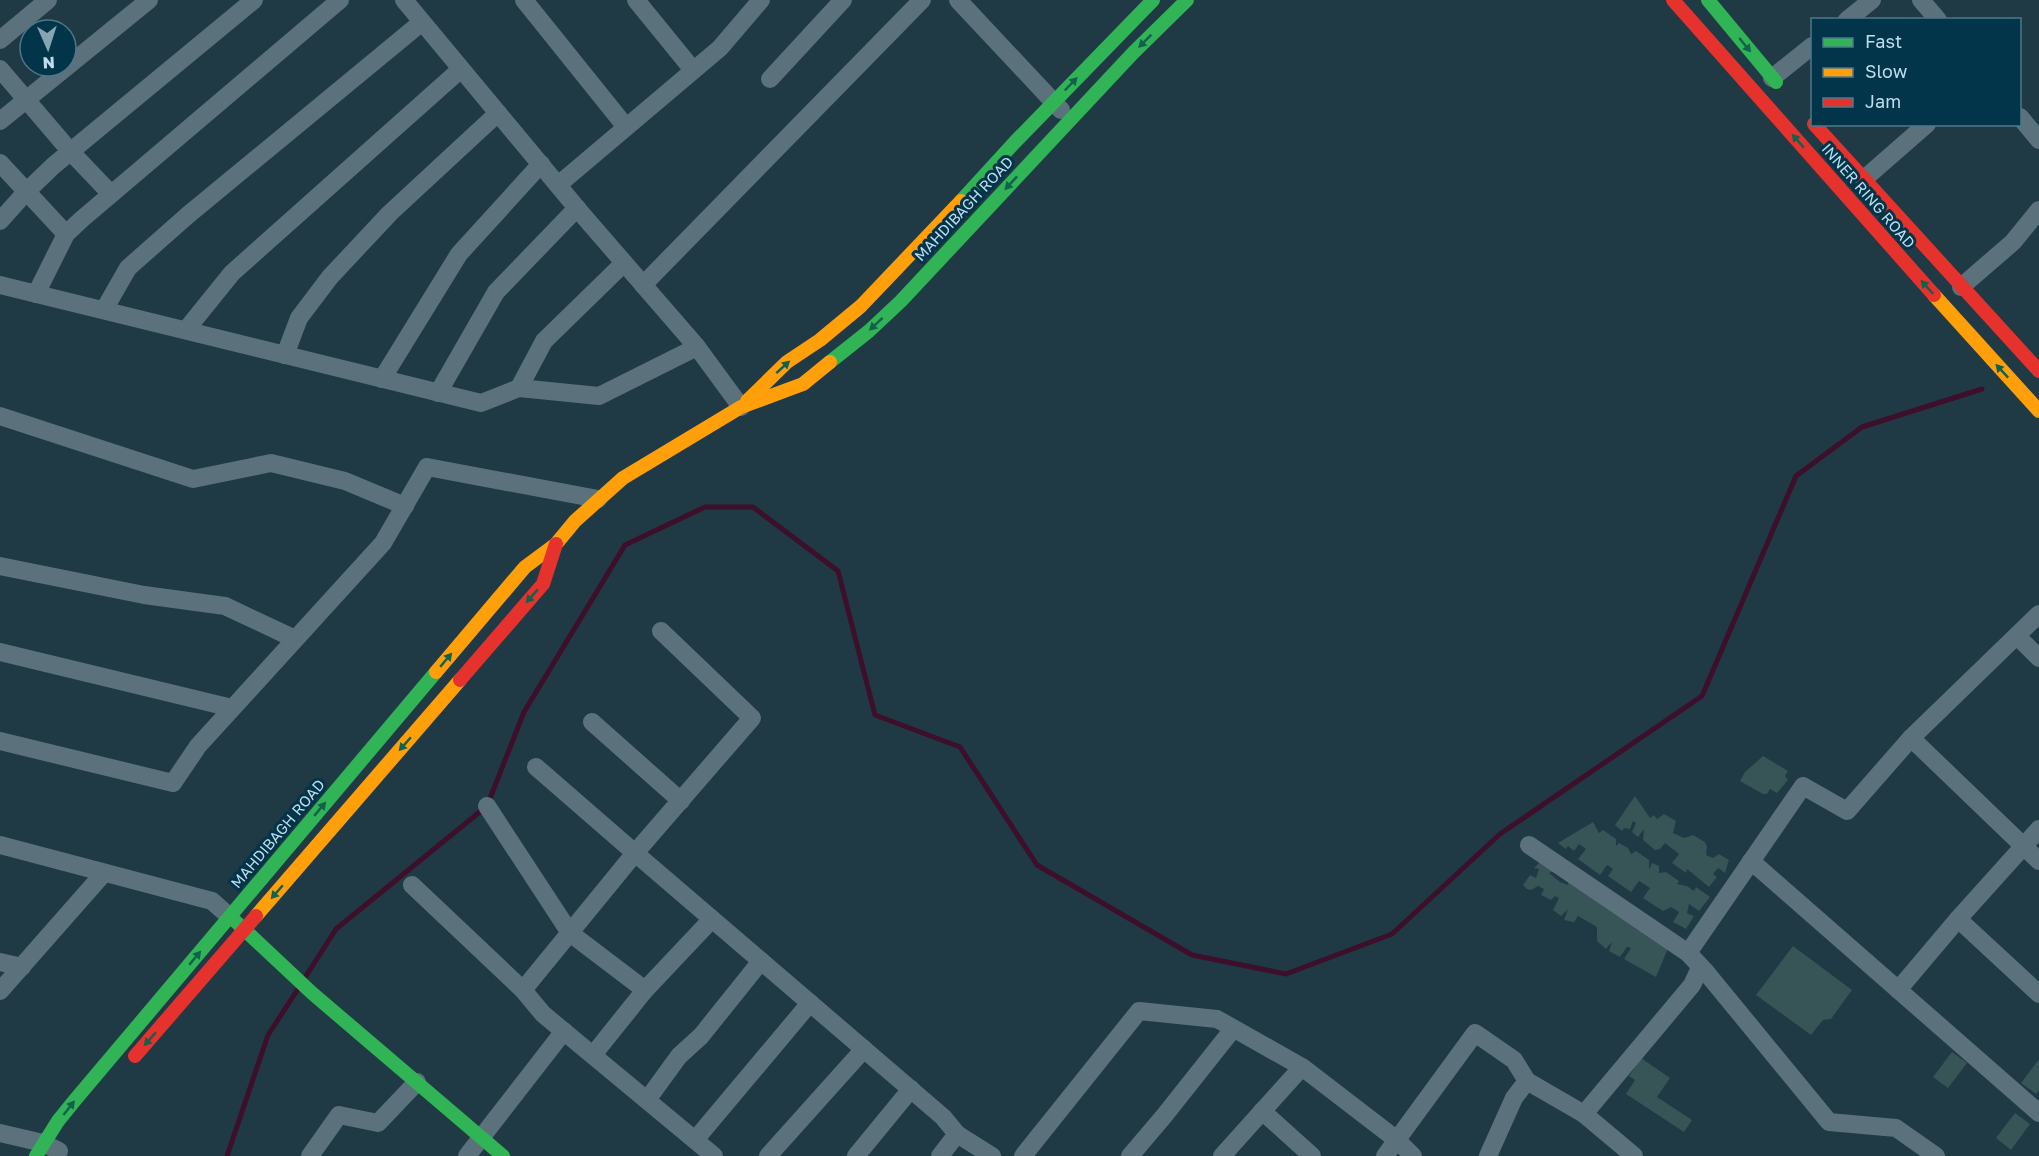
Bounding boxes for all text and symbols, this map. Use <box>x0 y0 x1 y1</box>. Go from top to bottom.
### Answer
north arrow <box>18 18 78 78</box>
legend <box>1811 18 2021 126</box>
text: Fast <box>1865 30 1902 52</box>
one-way arrow <box>1139 34 1153 48</box>
one-way arrow <box>1739 37 1752 53</box>
text: N <box>42 53 55 73</box>
text: Slow <box>1865 60 1908 82</box>
one-way arrow <box>1063 77 1077 91</box>
text: Jam <box>1865 90 1901 112</box>
one-way arrow <box>1792 134 1805 149</box>
street label: INNER RING ROAD <box>1818 139 1919 251</box>
street label: MAHDIBAGH ROAD <box>910 152 1016 264</box>
one-way arrow <box>1005 176 1019 190</box>
one-way arrow <box>1920 280 1934 295</box>
one-way arrow <box>870 316 884 330</box>
one-way arrow <box>775 360 790 374</box>
one-way arrow <box>1995 364 2009 379</box>
one-way arrow <box>525 589 539 604</box>
one-way arrow <box>439 653 452 668</box>
one-way arrow <box>398 736 411 752</box>
street label: MAHDIBAGH ROAD <box>227 775 328 891</box>
one-way arrow <box>314 801 327 817</box>
one-way arrow <box>271 884 284 899</box>
one-way arrow <box>188 950 201 966</box>
one-way arrow <box>143 1031 156 1047</box>
one-way arrow <box>62 1100 74 1115</box>

